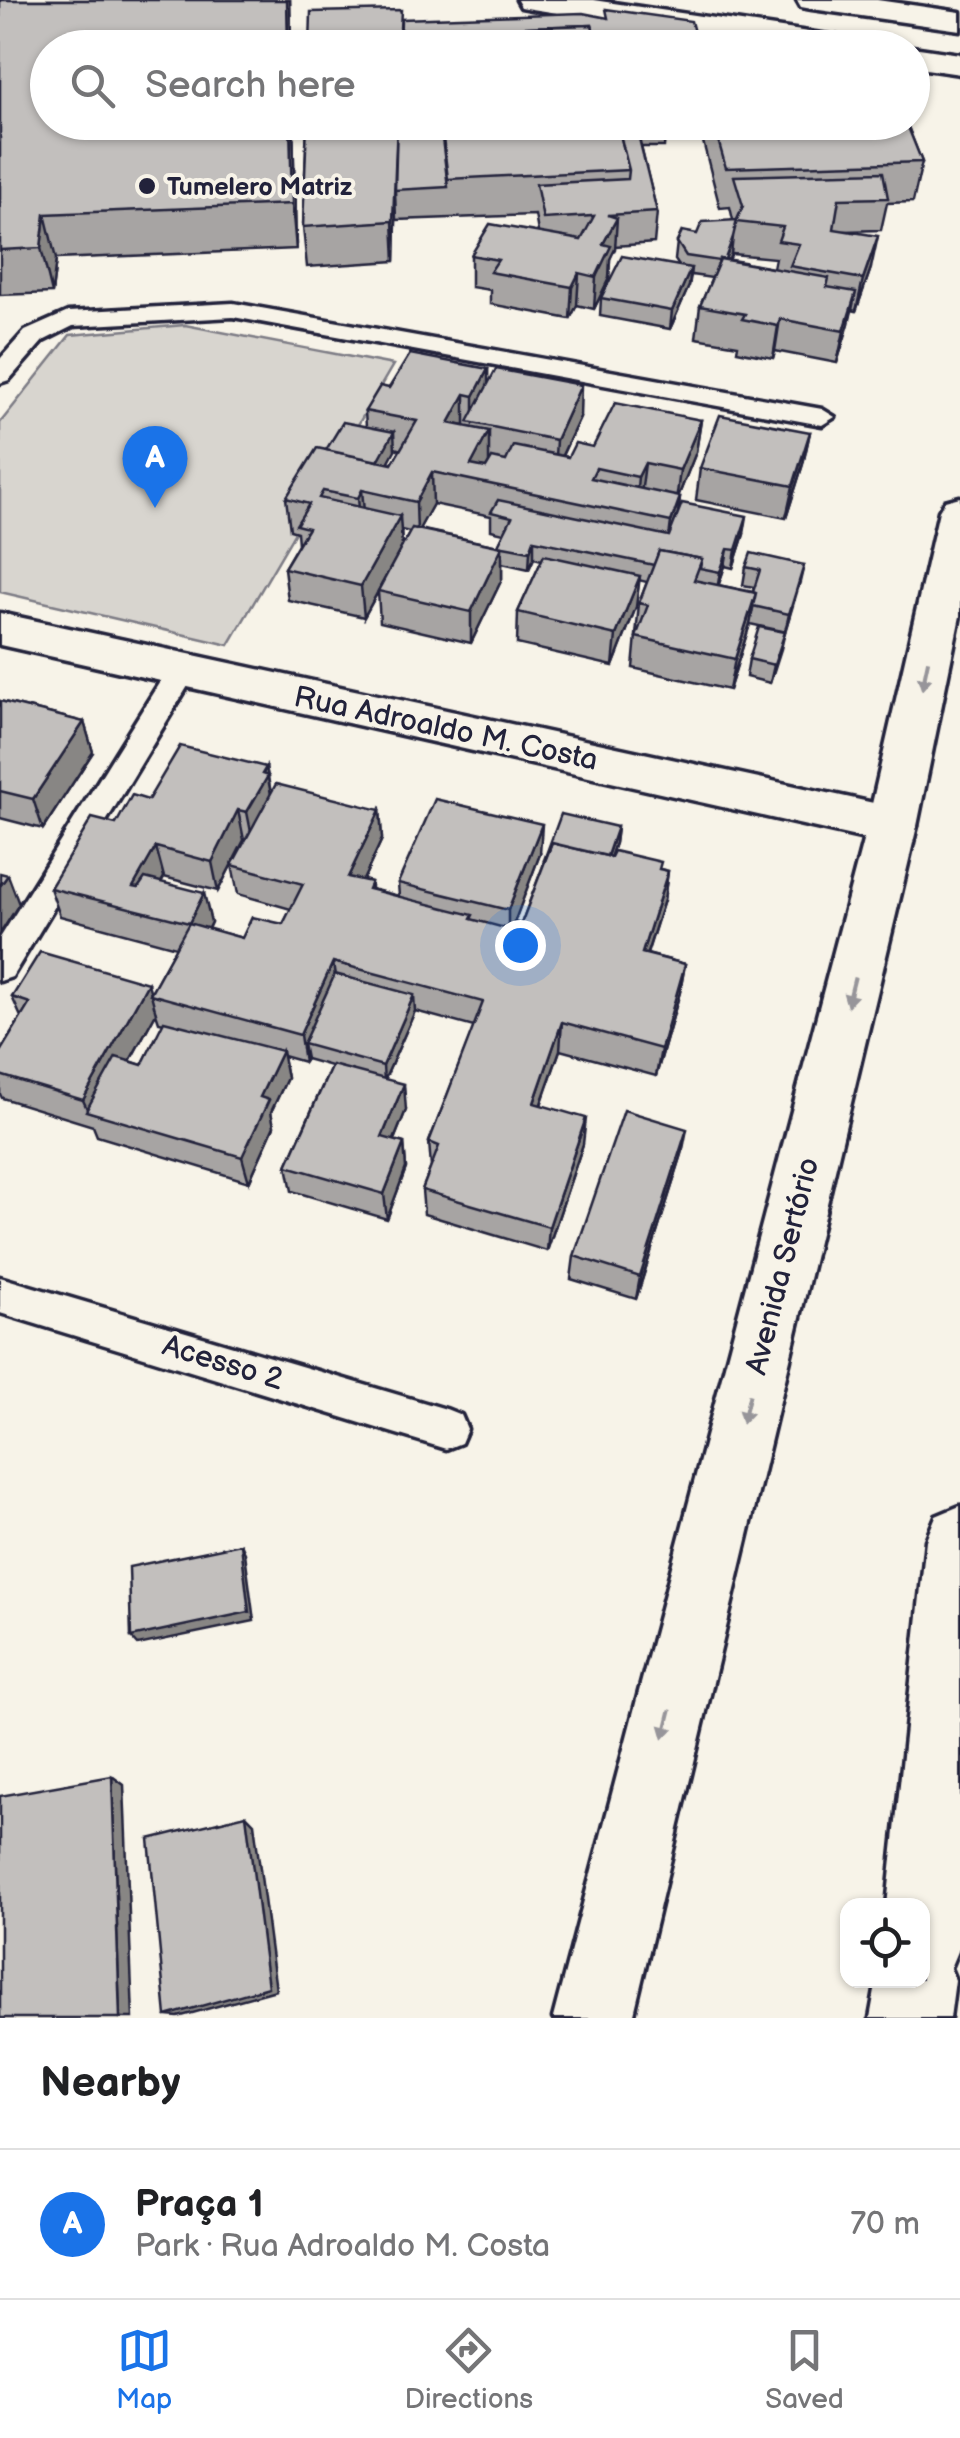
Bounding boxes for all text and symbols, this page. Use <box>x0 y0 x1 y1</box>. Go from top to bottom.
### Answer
search box <box>30 30 930 140</box>
icon: search <box>65 58 120 113</box>
text: Search here <box>145 63 356 108</box>
place label: Tumelero Matriz <box>167 172 352 203</box>
marker: Tumelero Matriz <box>136 175 158 197</box>
pin: A <box>122 426 188 508</box>
one-way arrow <box>916 660 932 691</box>
street label: Rua Adroaldo M. Costa <box>291 679 601 779</box>
your location <box>495 920 546 971</box>
one-way arrow <box>842 977 858 1008</box>
street label: Avenida Sertório <box>739 1154 827 1379</box>
street label: Acesso 2 <box>158 1328 288 1398</box>
one-way arrow <box>738 1394 753 1425</box>
one-way arrow <box>659 1709 674 1740</box>
map controls <box>840 1898 930 1988</box>
button: locate <box>840 1898 930 1988</box>
text: Nearby <box>40 2058 180 2109</box>
text: Praça 1 <box>135 2182 264 2227</box>
text: A <box>63 2205 82 2244</box>
text: 70 m <box>850 2205 920 2244</box>
text: Park · Rua Adroaldo M. Costa <box>135 2227 550 2266</box>
tab: Map <box>116 2323 172 2416</box>
tab: Directions <box>404 2323 533 2416</box>
tab: Saved <box>765 2323 844 2416</box>

